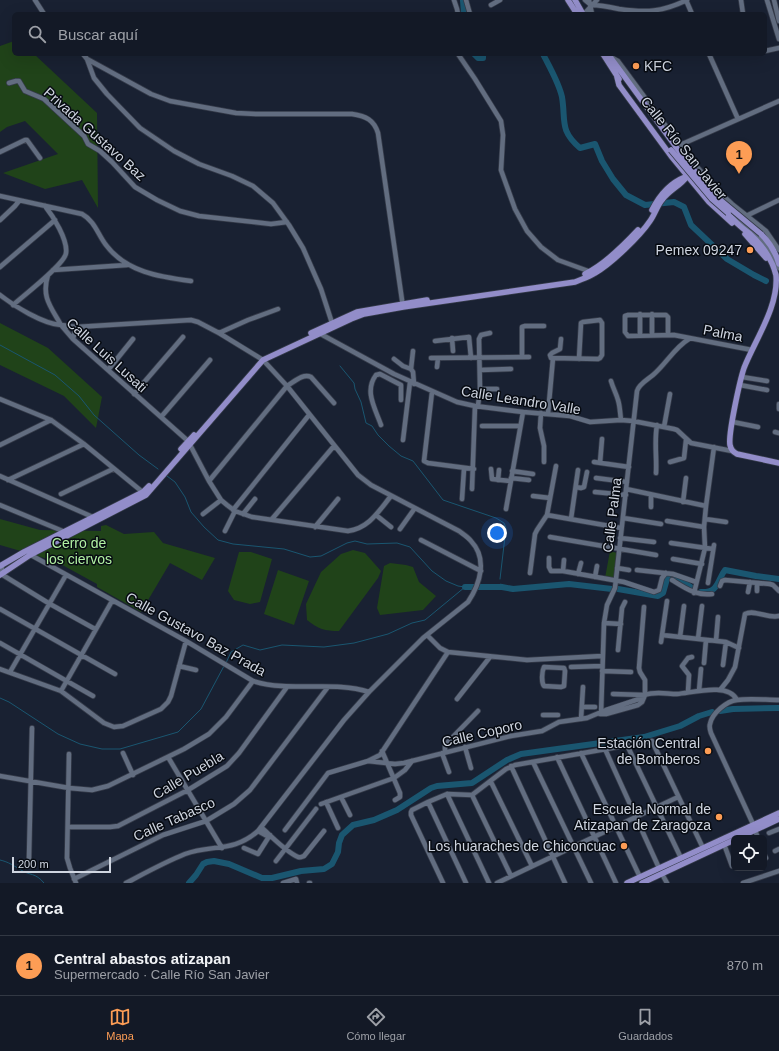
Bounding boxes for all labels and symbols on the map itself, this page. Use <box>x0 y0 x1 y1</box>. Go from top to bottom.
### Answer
place label: KFC <box>644 58 672 74</box>
marker: KFC <box>631 61 641 71</box>
street label: Privada Gustavo Baz <box>41 84 149 184</box>
street label: Calle Río San Javier <box>638 93 731 203</box>
pin: 1 <box>726 141 752 174</box>
place label: Pemex 09247 <box>656 242 742 258</box>
marker: Pemex 09247 <box>745 245 755 255</box>
street label: Calle Luis Lusati <box>63 315 151 395</box>
street label: Palma <box>702 321 744 345</box>
street label: Calle Leandro Valle <box>460 383 582 417</box>
street label: Calle Palma <box>599 476 625 553</box>
your location <box>487 523 507 543</box>
park label: Cerro de los ciervos <box>46 535 112 567</box>
street label: Calle Gustavo Baz Prada <box>123 589 269 679</box>
street label: Calle Coporo <box>440 716 524 750</box>
place label: Estación Central de Bomberos <box>597 735 700 767</box>
marker: Estación Central de Bomberos <box>703 746 713 756</box>
street label: Calle Puebla <box>150 748 226 802</box>
street label: Calle Tabasco <box>131 794 217 844</box>
place label: Escuela Normal de Atizapan de Zaragoza <box>574 801 711 833</box>
marker: Escuela Normal de Atizapan de Zaragoza <box>714 812 724 822</box>
place label: Los huaraches de Chiconcuac <box>428 838 616 854</box>
marker: Los huaraches de Chiconcuac <box>619 841 629 851</box>
scale bar <box>12 855 111 874</box>

